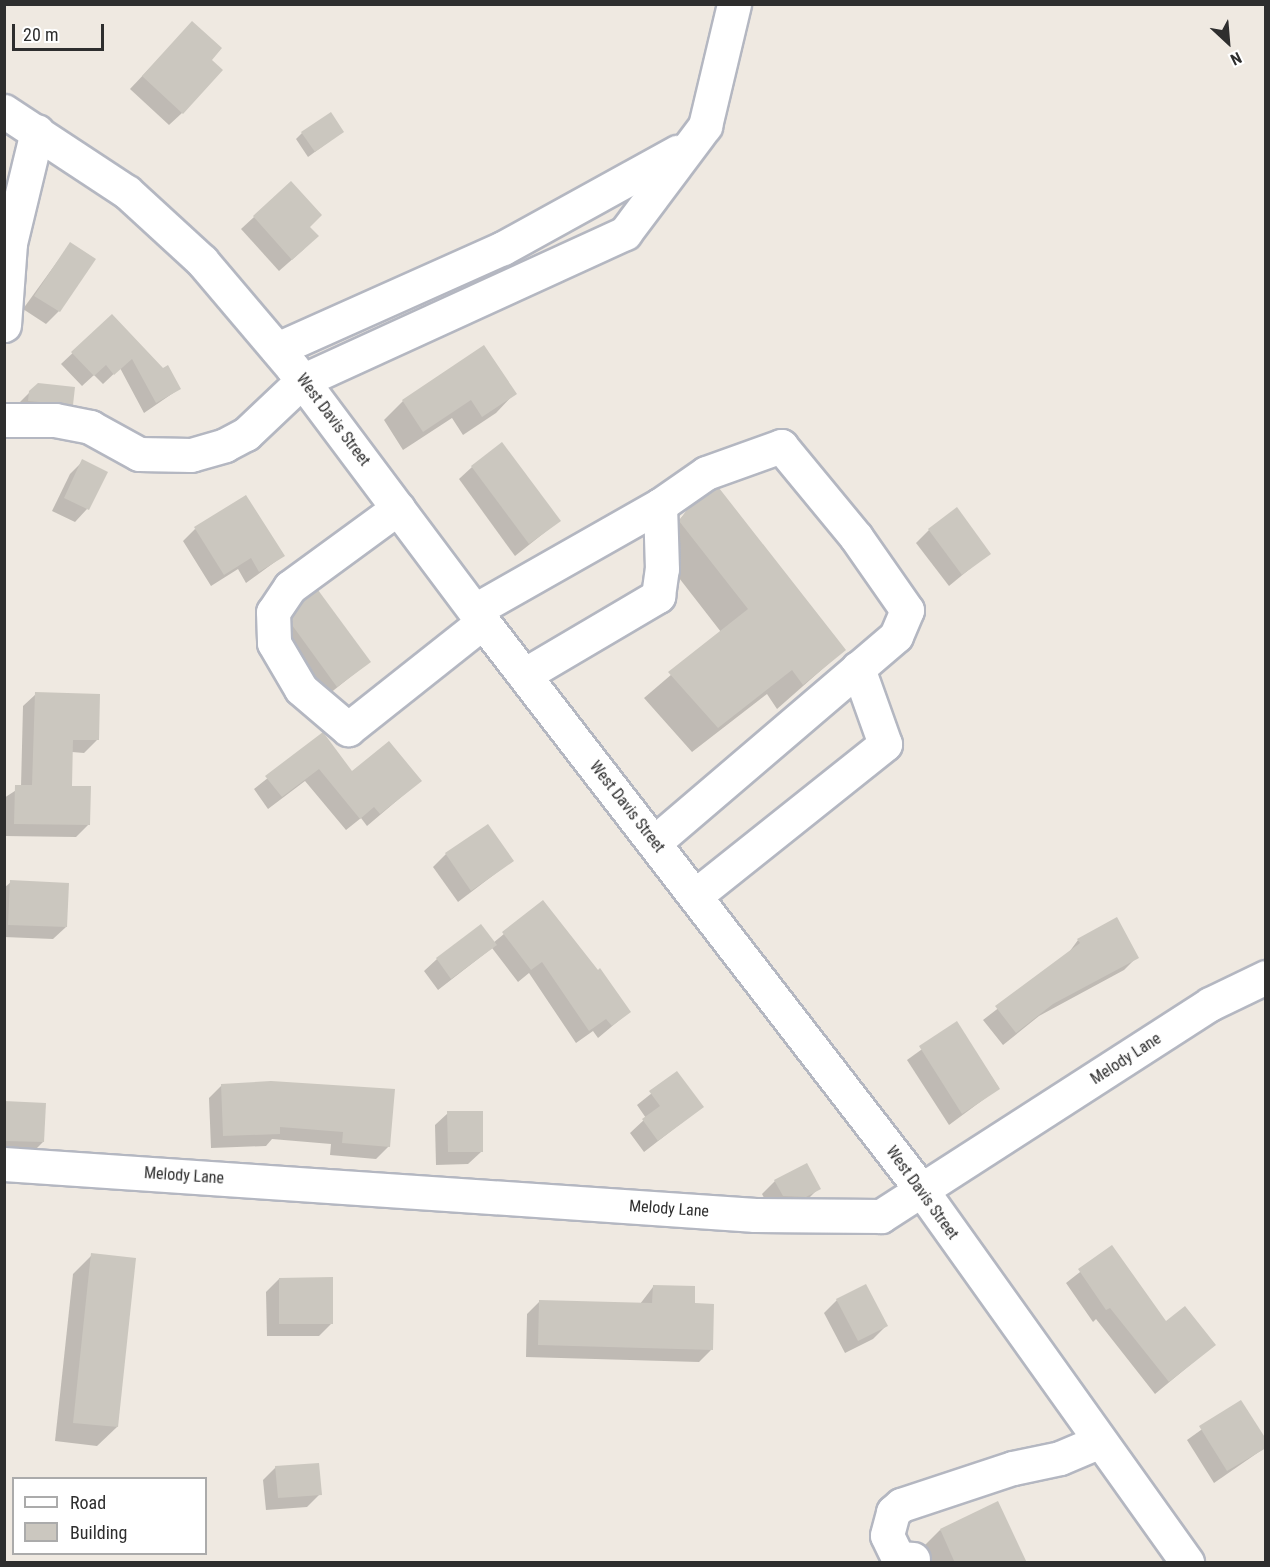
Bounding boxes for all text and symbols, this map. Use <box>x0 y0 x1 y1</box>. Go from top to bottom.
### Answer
scale bar <box>15 12 106 50</box>
north arrow <box>1198 12 1258 72</box>
text: 20 m <box>23 24 58 45</box>
text: N <box>1228 48 1245 69</box>
street label: West Davis Street <box>292 370 374 470</box>
street label: West Davis Street <box>585 757 669 857</box>
street label: Melody Lane <box>1087 1029 1165 1089</box>
street label: West Davis Street <box>882 1143 962 1243</box>
street label: Melody Lane <box>143 1164 225 1188</box>
street label: Melody Lane <box>628 1197 710 1221</box>
legend <box>12 1477 207 1555</box>
text: Road <box>70 1492 106 1513</box>
text: Building <box>70 1522 127 1543</box>

